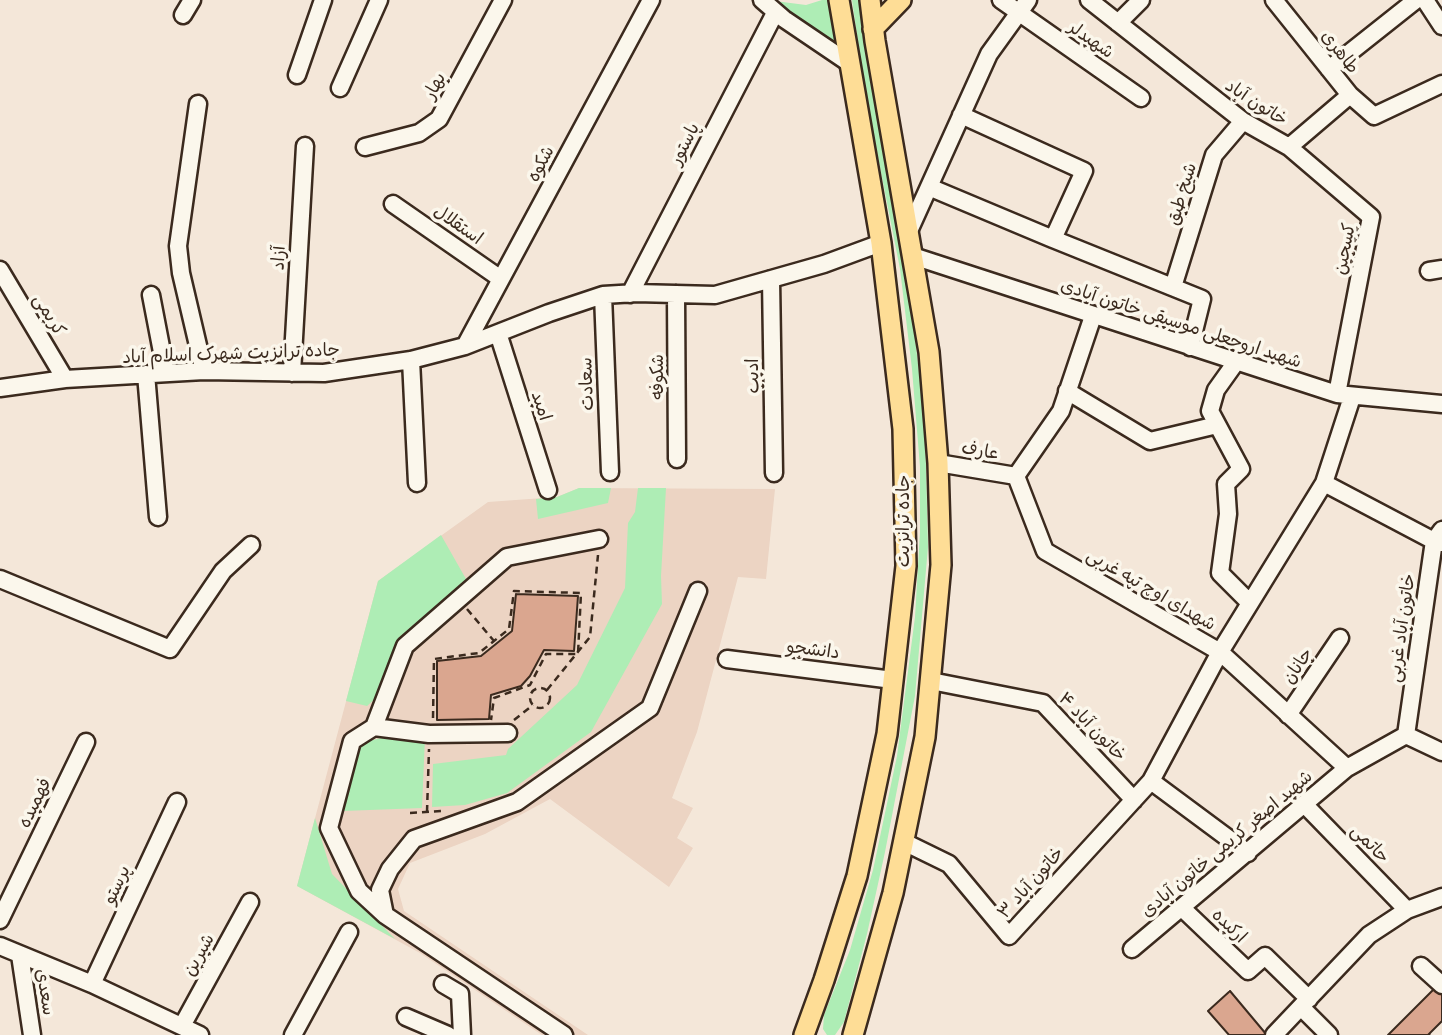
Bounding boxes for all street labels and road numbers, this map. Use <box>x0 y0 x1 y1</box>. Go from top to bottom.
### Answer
street label: شهیدلر <box>1064 17 1118 63</box>
street label: طاهری <box>1316 26 1364 78</box>
street label: بهار <box>419 69 451 103</box>
street label: خاتون آباد <box>1221 75 1291 131</box>
street label: پاستور <box>665 119 705 169</box>
street label: شکوه <box>523 142 559 186</box>
street label: شیخ طبق <box>1162 160 1202 228</box>
street label: استقلال <box>429 200 487 250</box>
street label: کِسِجین <box>1329 221 1361 277</box>
street label: آزاد <box>268 245 290 271</box>
street label: شهید اروجعلی موسیقی خاتون آبادی <box>1058 275 1304 373</box>
street label: کریمی <box>28 290 70 340</box>
street label: جاده ترانزیت شهرک اسلام آباد <box>122 339 340 369</box>
street label: شکوفه <box>647 354 669 400</box>
street label: سعادت <box>575 357 599 411</box>
street label: ادیب <box>742 358 764 394</box>
street label: امید <box>526 389 556 423</box>
street label: عارف <box>960 437 1000 465</box>
street label: جاده ترانزیت <box>893 475 915 567</box>
street label: شهدای اوچ تپه غربی <box>1083 544 1219 636</box>
street label: خاتون آباد غربی <box>1384 572 1420 684</box>
street label: دانشجو <box>785 636 841 664</box>
street label: جانان <box>1278 644 1318 688</box>
street label: خاتون آباد ۴ <box>1054 688 1130 766</box>
street label: شهید اصغر کریمی خاتون آبادی <box>1137 766 1317 922</box>
street label: فهمیده <box>14 775 56 831</box>
street label: حاتمی <box>1346 820 1394 868</box>
street label: خاتون آباد ۳ <box>993 843 1069 923</box>
street label: پرستو <box>99 862 135 908</box>
street label: ارکیده <box>1207 904 1251 948</box>
street label: شیرین <box>179 930 219 980</box>
street label: سعدی <box>31 967 59 1017</box>

